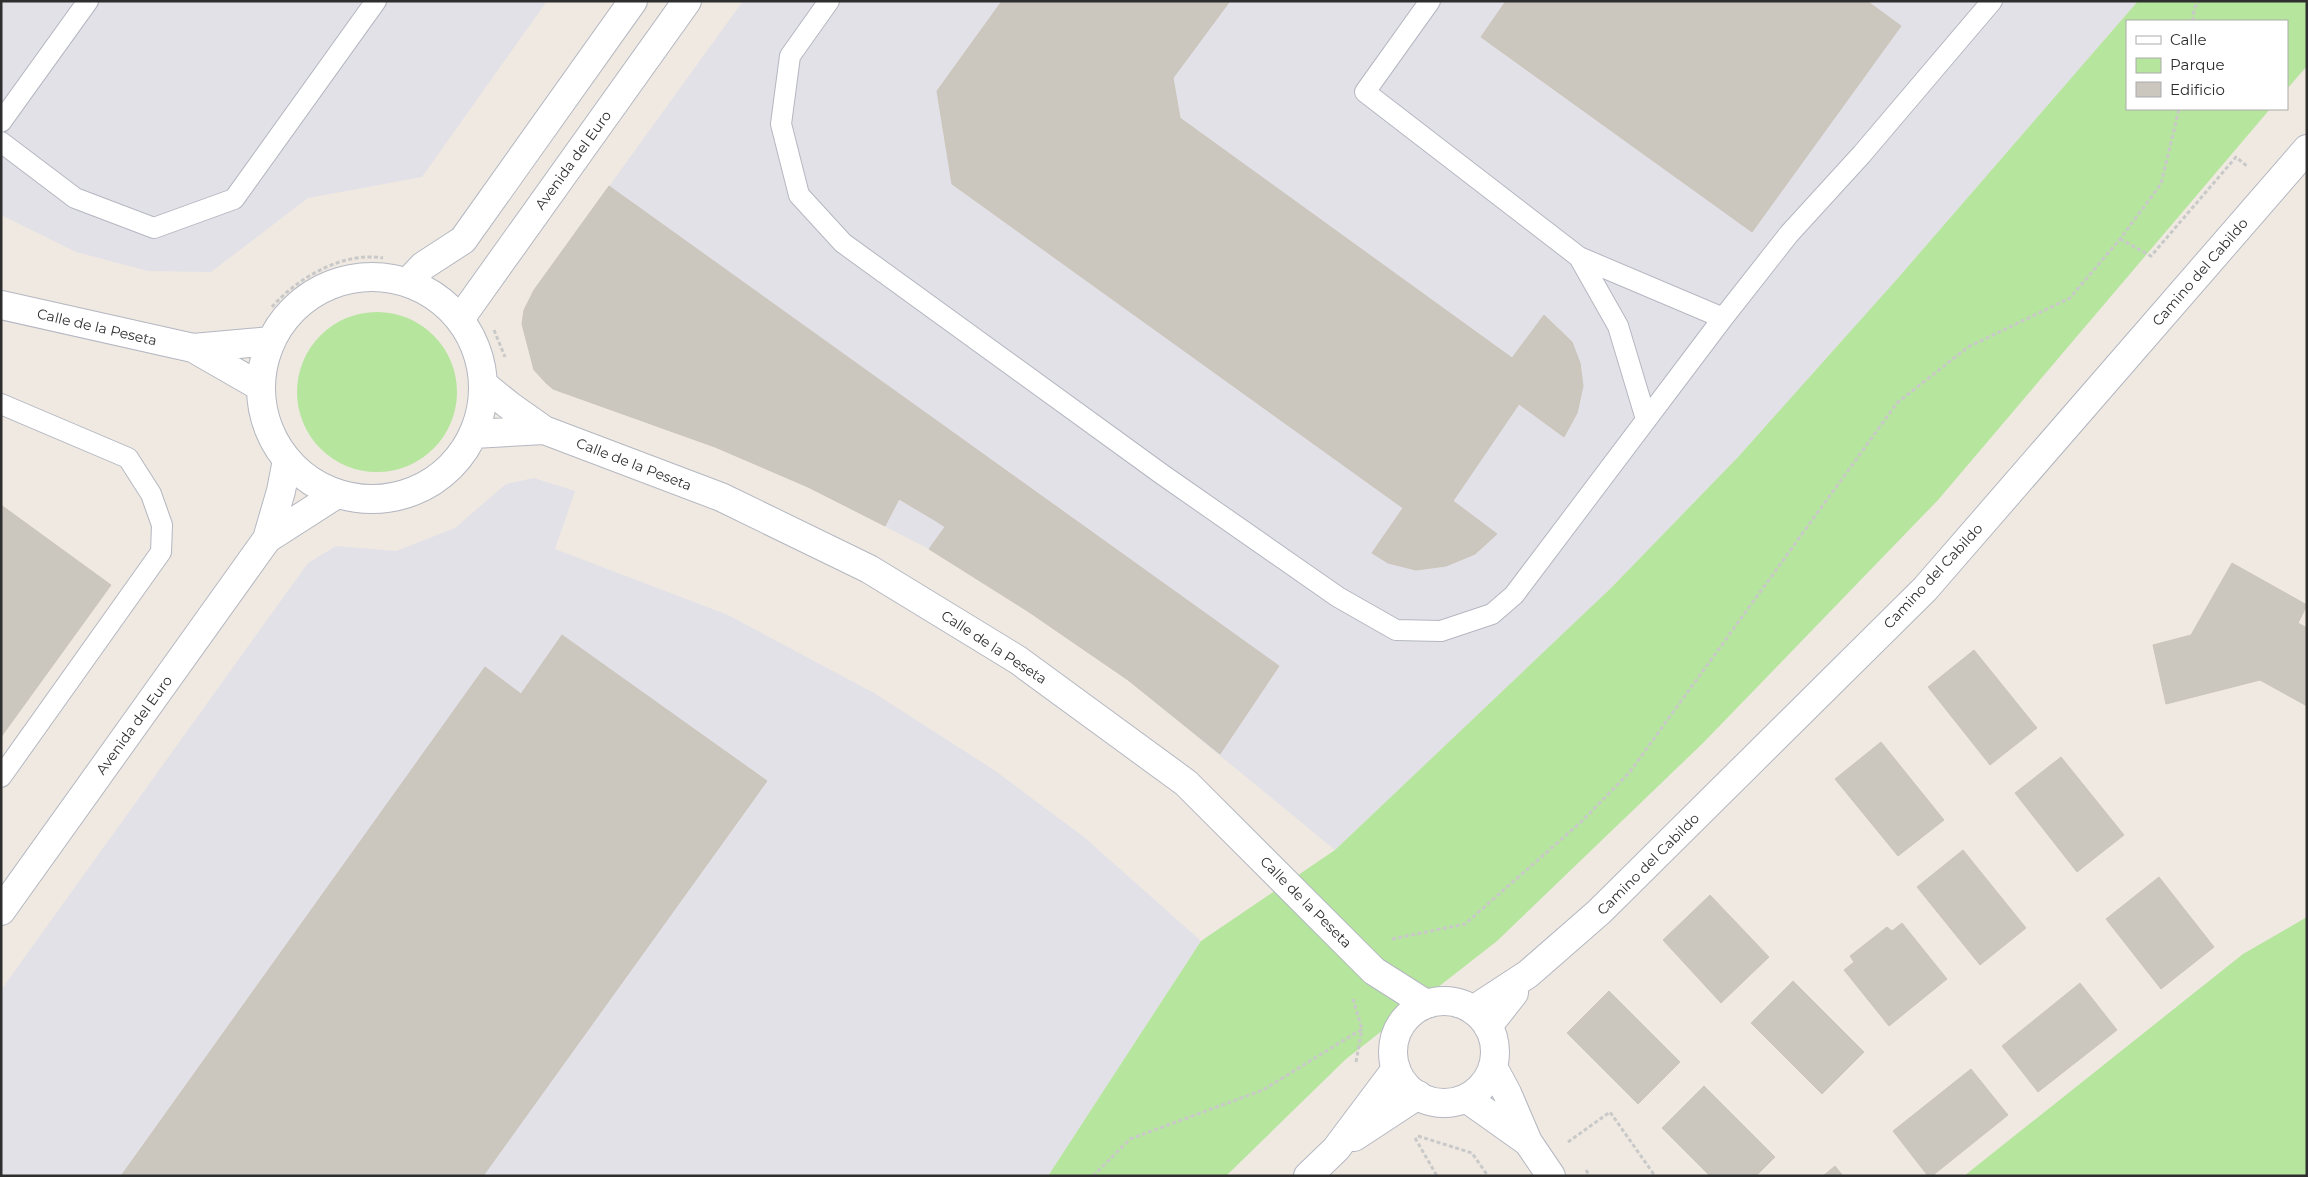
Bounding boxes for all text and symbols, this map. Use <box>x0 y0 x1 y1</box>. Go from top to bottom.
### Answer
legend <box>2126 20 2288 110</box>
text: Calle <box>2170 30 2207 49</box>
text: Parque <box>2170 55 2225 74</box>
text: Edificio <box>2170 80 2225 99</box>
street label: Avenida del Euro <box>531 107 615 213</box>
street label: Camino del Cabildo <box>2148 214 2252 330</box>
street label: Calle de la Peseta <box>35 304 159 350</box>
street label: Calle de la Peseta <box>574 434 694 494</box>
street label: Camino del Cabildo <box>1880 519 1987 632</box>
street label: Calle de la Peseta <box>938 606 1050 688</box>
street label: Avenida del Euro <box>92 672 176 778</box>
street label: Camino del Cabildo <box>1593 809 1703 919</box>
street label: Calle de la Peseta <box>1256 852 1356 952</box>

